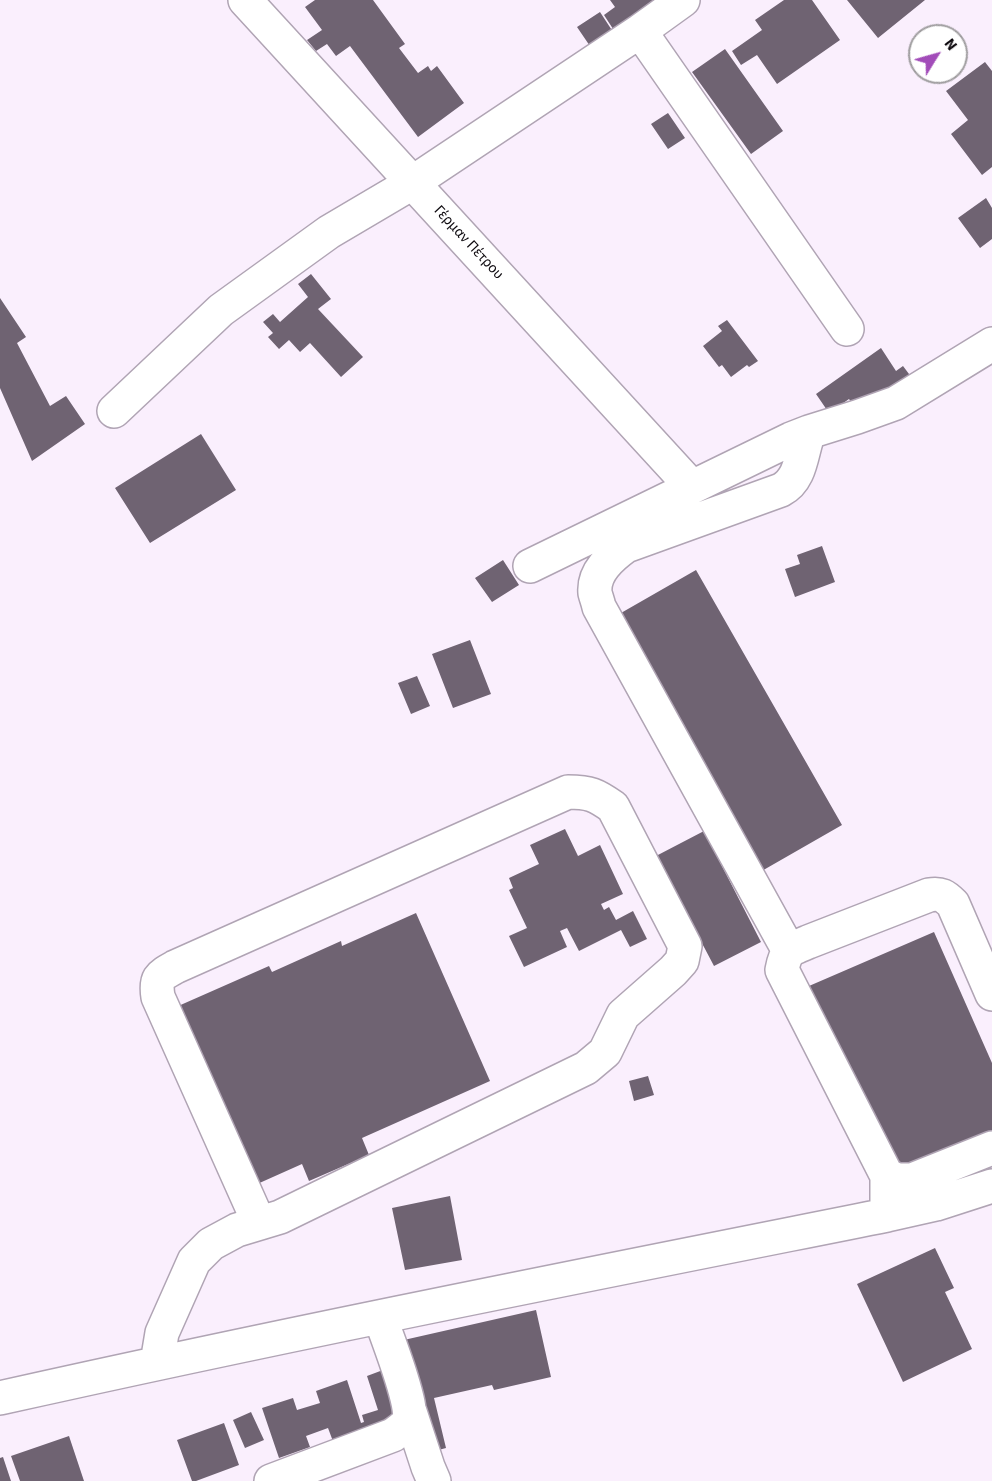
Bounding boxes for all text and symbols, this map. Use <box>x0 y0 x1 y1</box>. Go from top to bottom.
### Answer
north arrow <box>908 24 968 84</box>
text: N <box>939 33 963 55</box>
street label: Γέρμαν Πέτρου <box>429 202 507 284</box>

